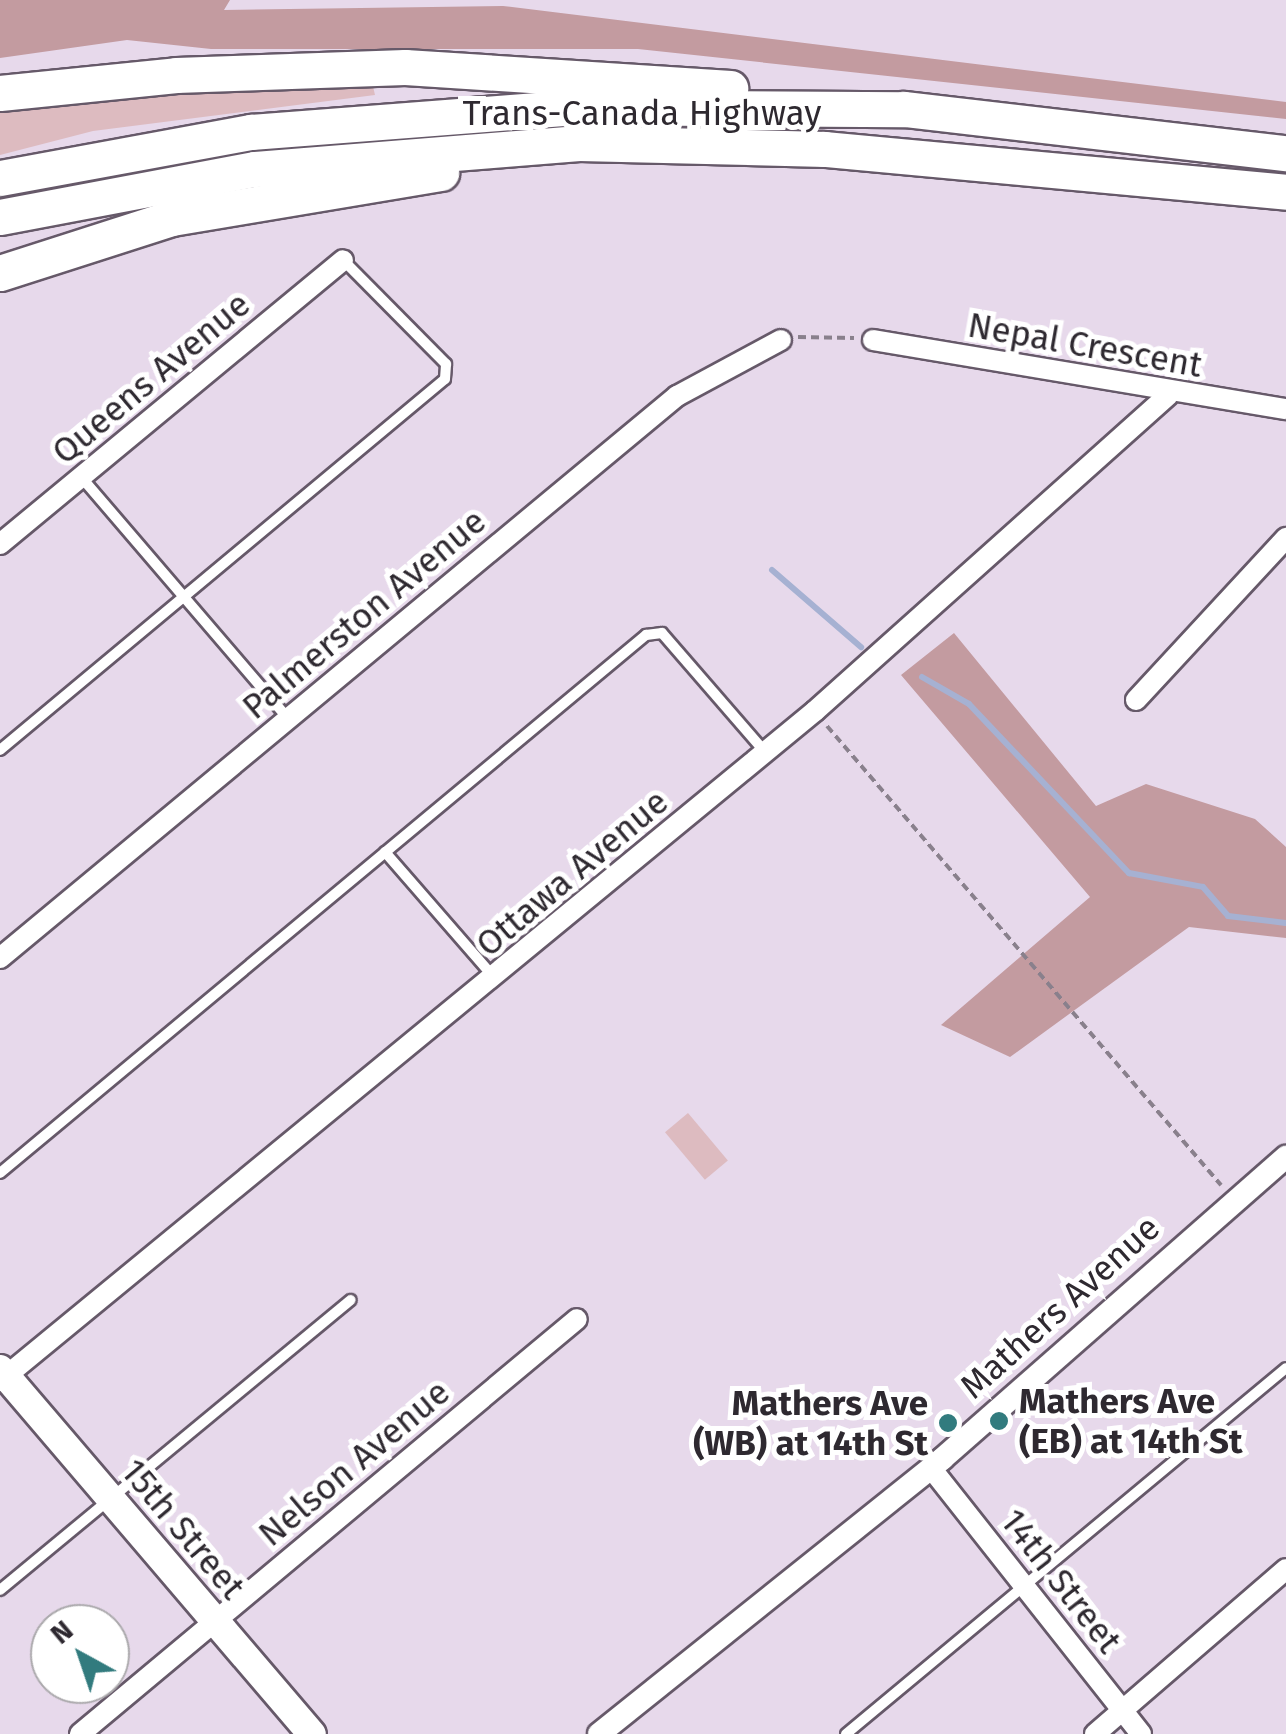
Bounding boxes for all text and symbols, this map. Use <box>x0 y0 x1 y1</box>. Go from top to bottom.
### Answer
street label: Trans-Canada Highway <box>463 92 821 134</box>
street label: Queens Avenue <box>44 283 258 473</box>
street label: Nepal Crescent <box>965 304 1205 386</box>
street label: Palmerston Avenue <box>234 500 494 728</box>
street label: Ottawa Avenue <box>468 781 676 965</box>
street label: Mathers Avenue <box>952 1207 1168 1407</box>
street label: Nelson Avenue <box>250 1371 458 1555</box>
place label: Mathers Ave (EB) at 14th St <box>1019 1380 1243 1462</box>
place label: Mathers Ave (WB) at 14th St <box>693 1382 928 1464</box>
marker: Mathers Ave (EB) at 14th St <box>988 1410 1010 1432</box>
marker: Mathers Ave (WB) at 14th St <box>937 1412 959 1434</box>
street label: 15th Street <box>112 1450 254 1608</box>
street label: 14th Street <box>992 1501 1130 1661</box>
north arrow <box>30 1604 130 1704</box>
text: N <box>44 1614 79 1651</box>

